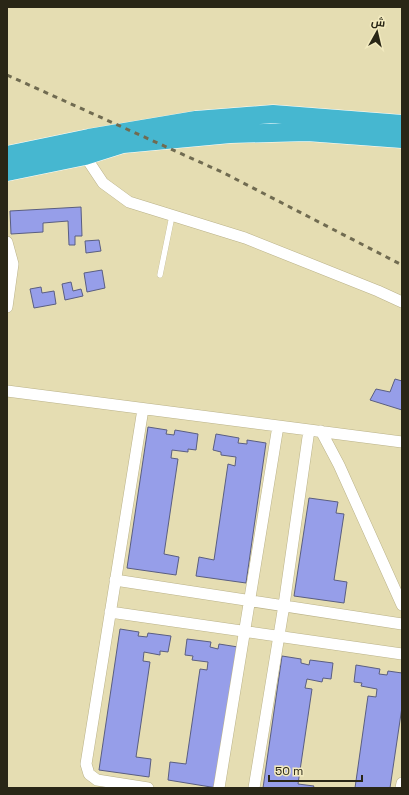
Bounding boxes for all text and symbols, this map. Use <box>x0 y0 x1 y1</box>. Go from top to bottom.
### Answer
north arrow <box>357 12 397 52</box>
text: ش <box>370 14 386 30</box>
scale bar <box>269 757 362 783</box>
text: 50 m <box>275 763 303 779</box>

